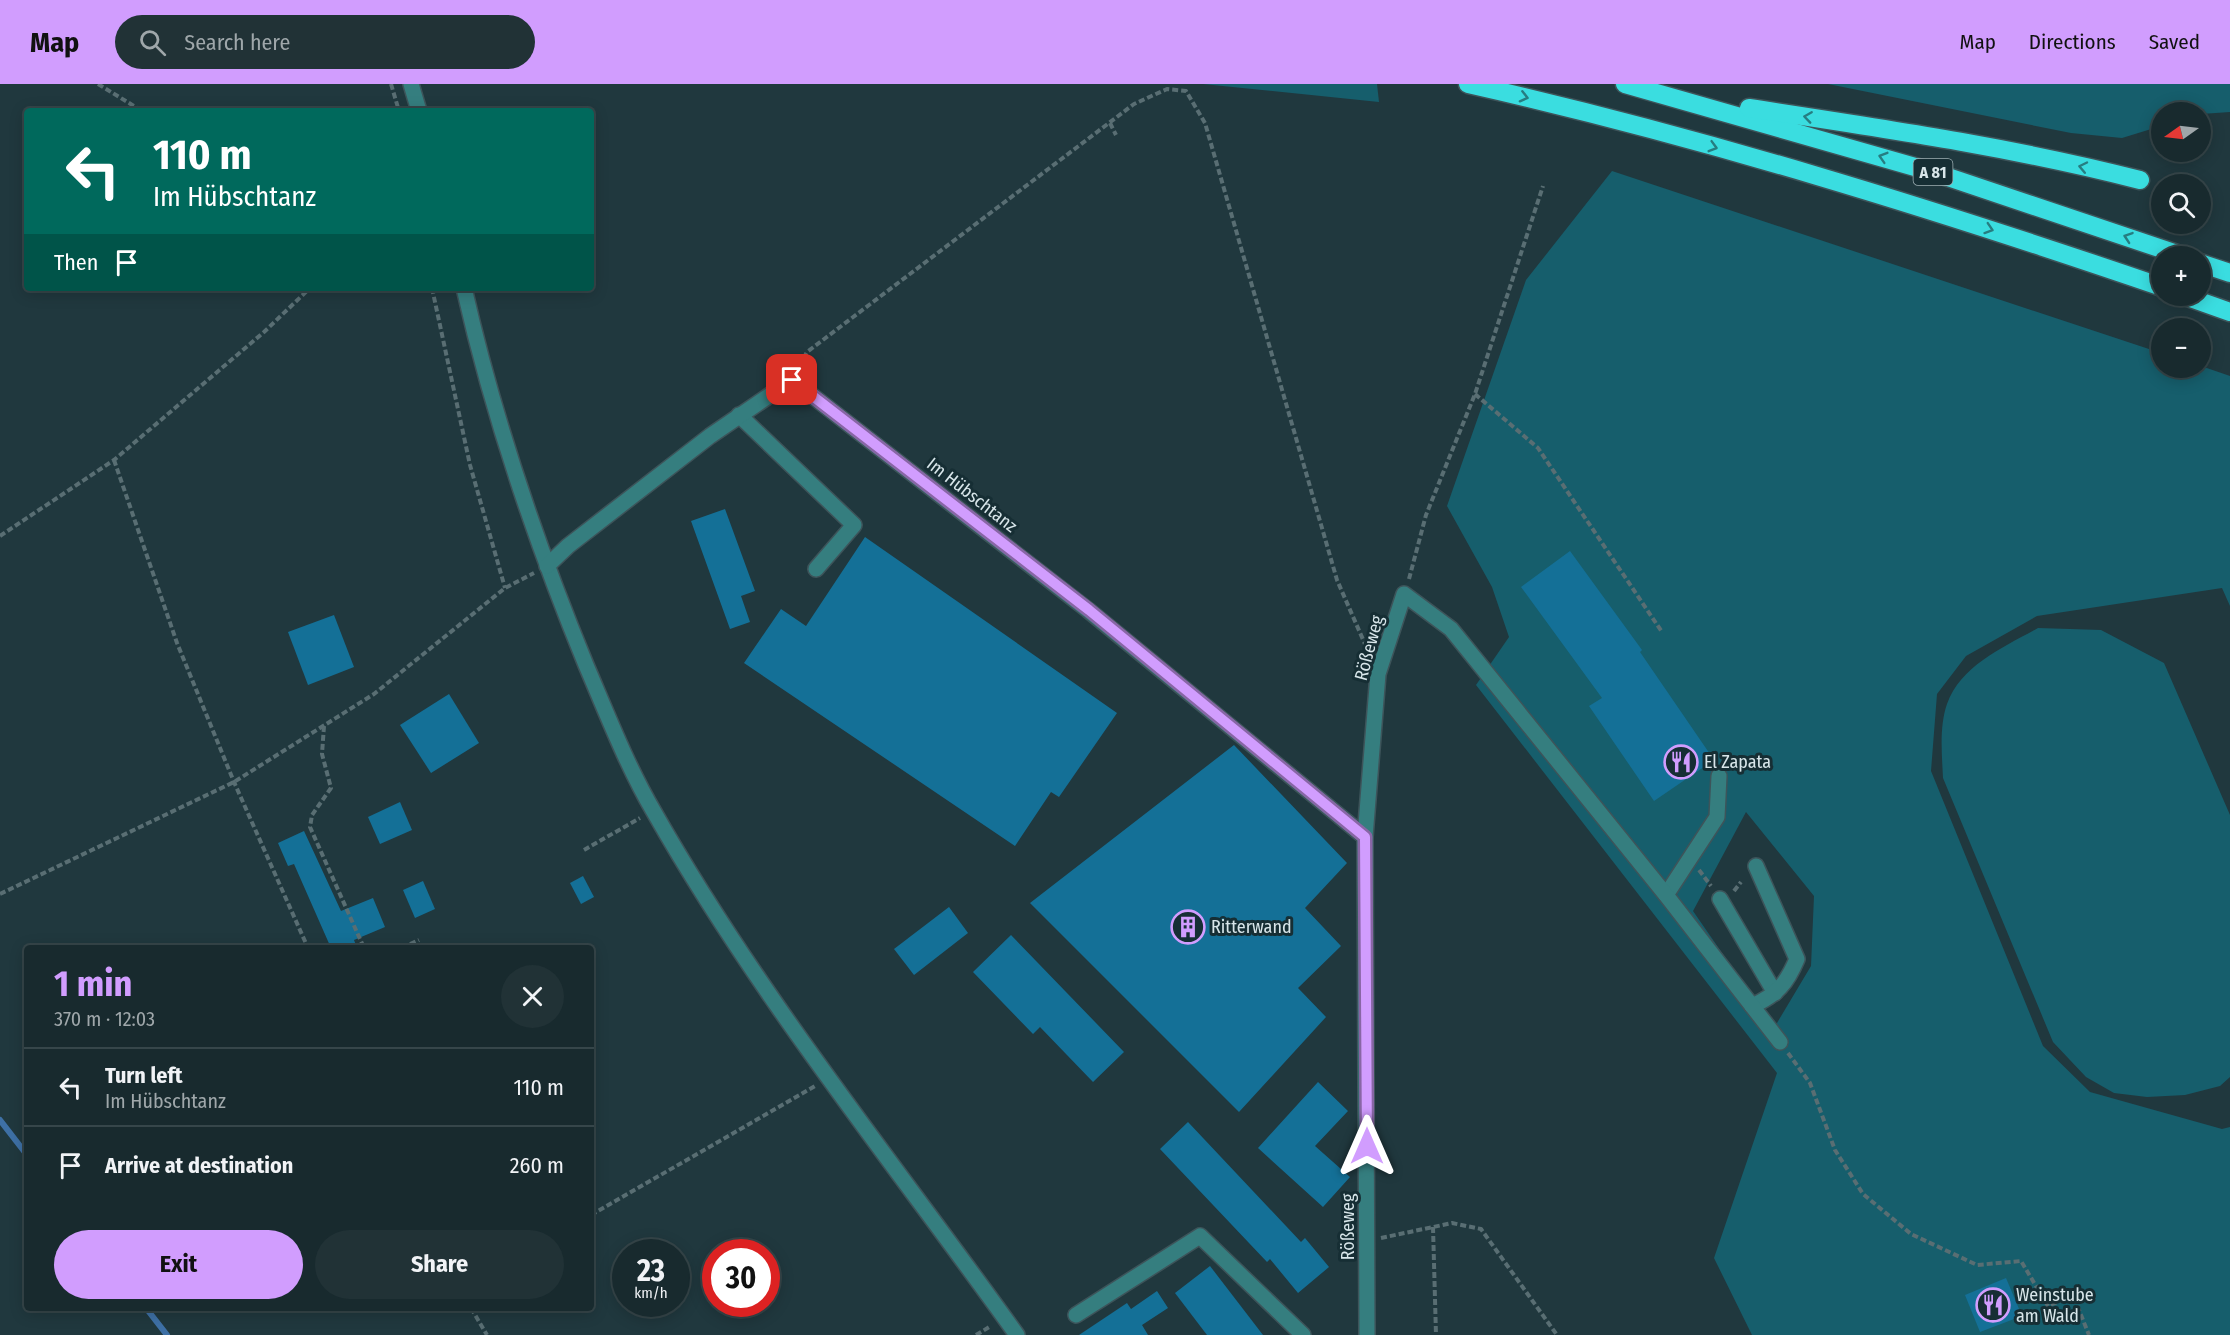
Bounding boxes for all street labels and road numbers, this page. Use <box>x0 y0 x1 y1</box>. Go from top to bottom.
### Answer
road number: A 81 <box>1914 159 1952 185</box>
street label: Im Hübschtanz <box>922 453 1022 537</box>
street label: Rößeweg <box>1350 612 1388 683</box>
street label: Rößeweg <box>1337 1193 1359 1260</box>

